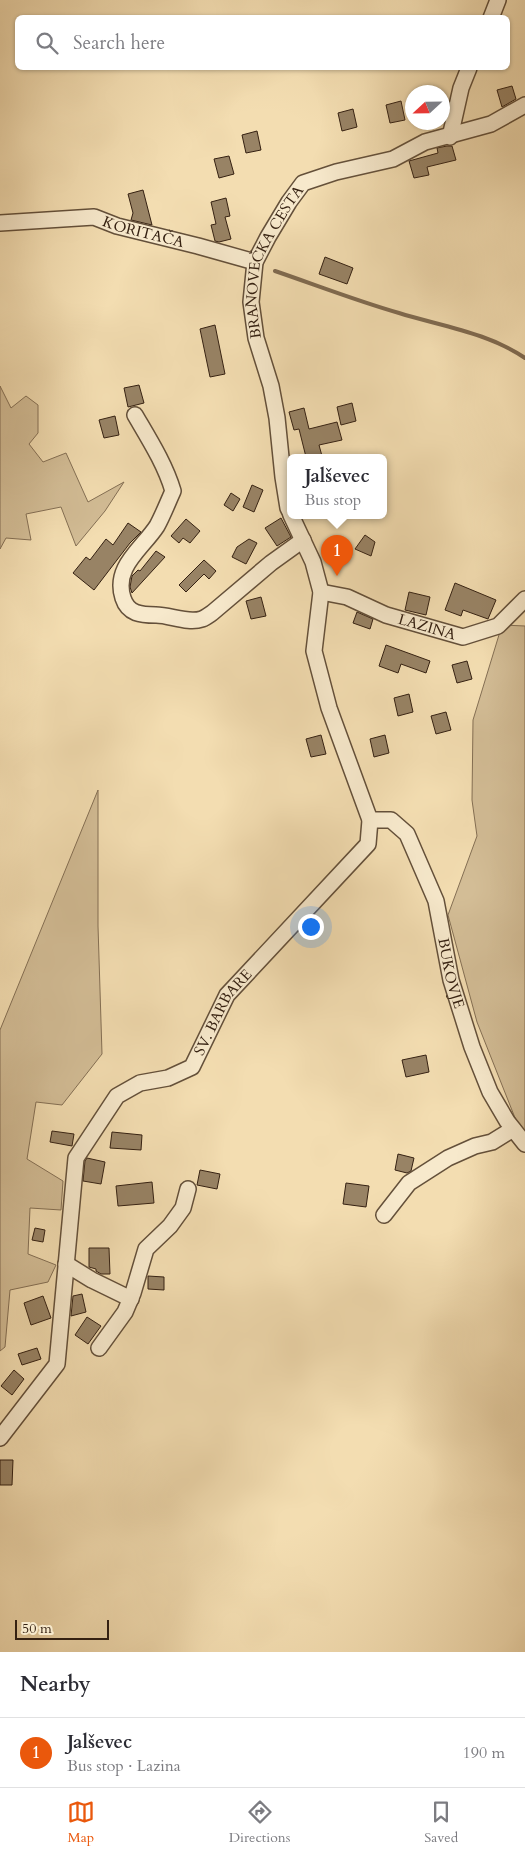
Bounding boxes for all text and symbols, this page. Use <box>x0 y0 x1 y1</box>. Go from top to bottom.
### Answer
search box <box>15 15 510 70</box>
icon: search <box>33 29 61 57</box>
text: Search here <box>73 30 165 56</box>
north arrow <box>405 85 450 130</box>
street label: BRANOVEČKA CESTA <box>240 181 308 340</box>
street label: KORITAČA <box>100 211 187 252</box>
popup <box>287 454 387 519</box>
text: Jalševec <box>304 463 370 489</box>
text: Bus stop <box>304 489 361 511</box>
pin: 1 <box>321 535 353 576</box>
street label: LAZINA <box>396 609 458 645</box>
your location <box>298 914 324 940</box>
street label: BUKOVJE <box>433 936 469 1011</box>
street label: SV. BARBARE <box>189 965 256 1059</box>
scale bar <box>15 1617 109 1640</box>
text: 50 m <box>22 1619 52 1638</box>
text: Nearby <box>20 1670 91 1699</box>
text: Jalševec <box>67 1729 132 1755</box>
text: 1 <box>32 1742 40 1764</box>
text: 190 m <box>463 1742 505 1764</box>
text: Bus stop · Lazina <box>67 1755 181 1777</box>
tab: Map <box>67 1798 95 1847</box>
tab: Directions <box>229 1798 290 1847</box>
tab: Saved <box>424 1798 458 1847</box>

